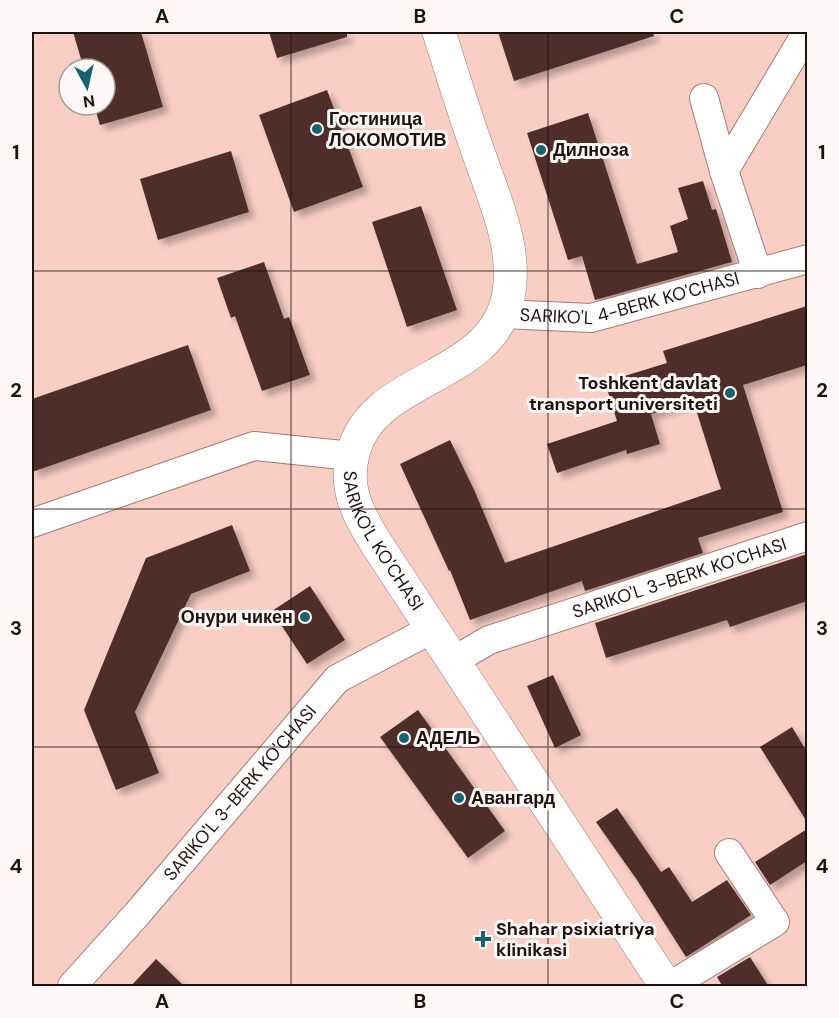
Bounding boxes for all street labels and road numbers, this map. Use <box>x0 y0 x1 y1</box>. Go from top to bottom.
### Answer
street label: SARIKO'L 4-BERK KO'CHASI <box>519 266 742 330</box>
street label: SARIKO'L KO'CHASI <box>338 470 429 615</box>
street label: SARIKO'L 3-BERK KO'CHASI <box>569 532 790 624</box>
street label: SARIKO'L 3-BERK KO'CHASI <box>158 700 322 886</box>

